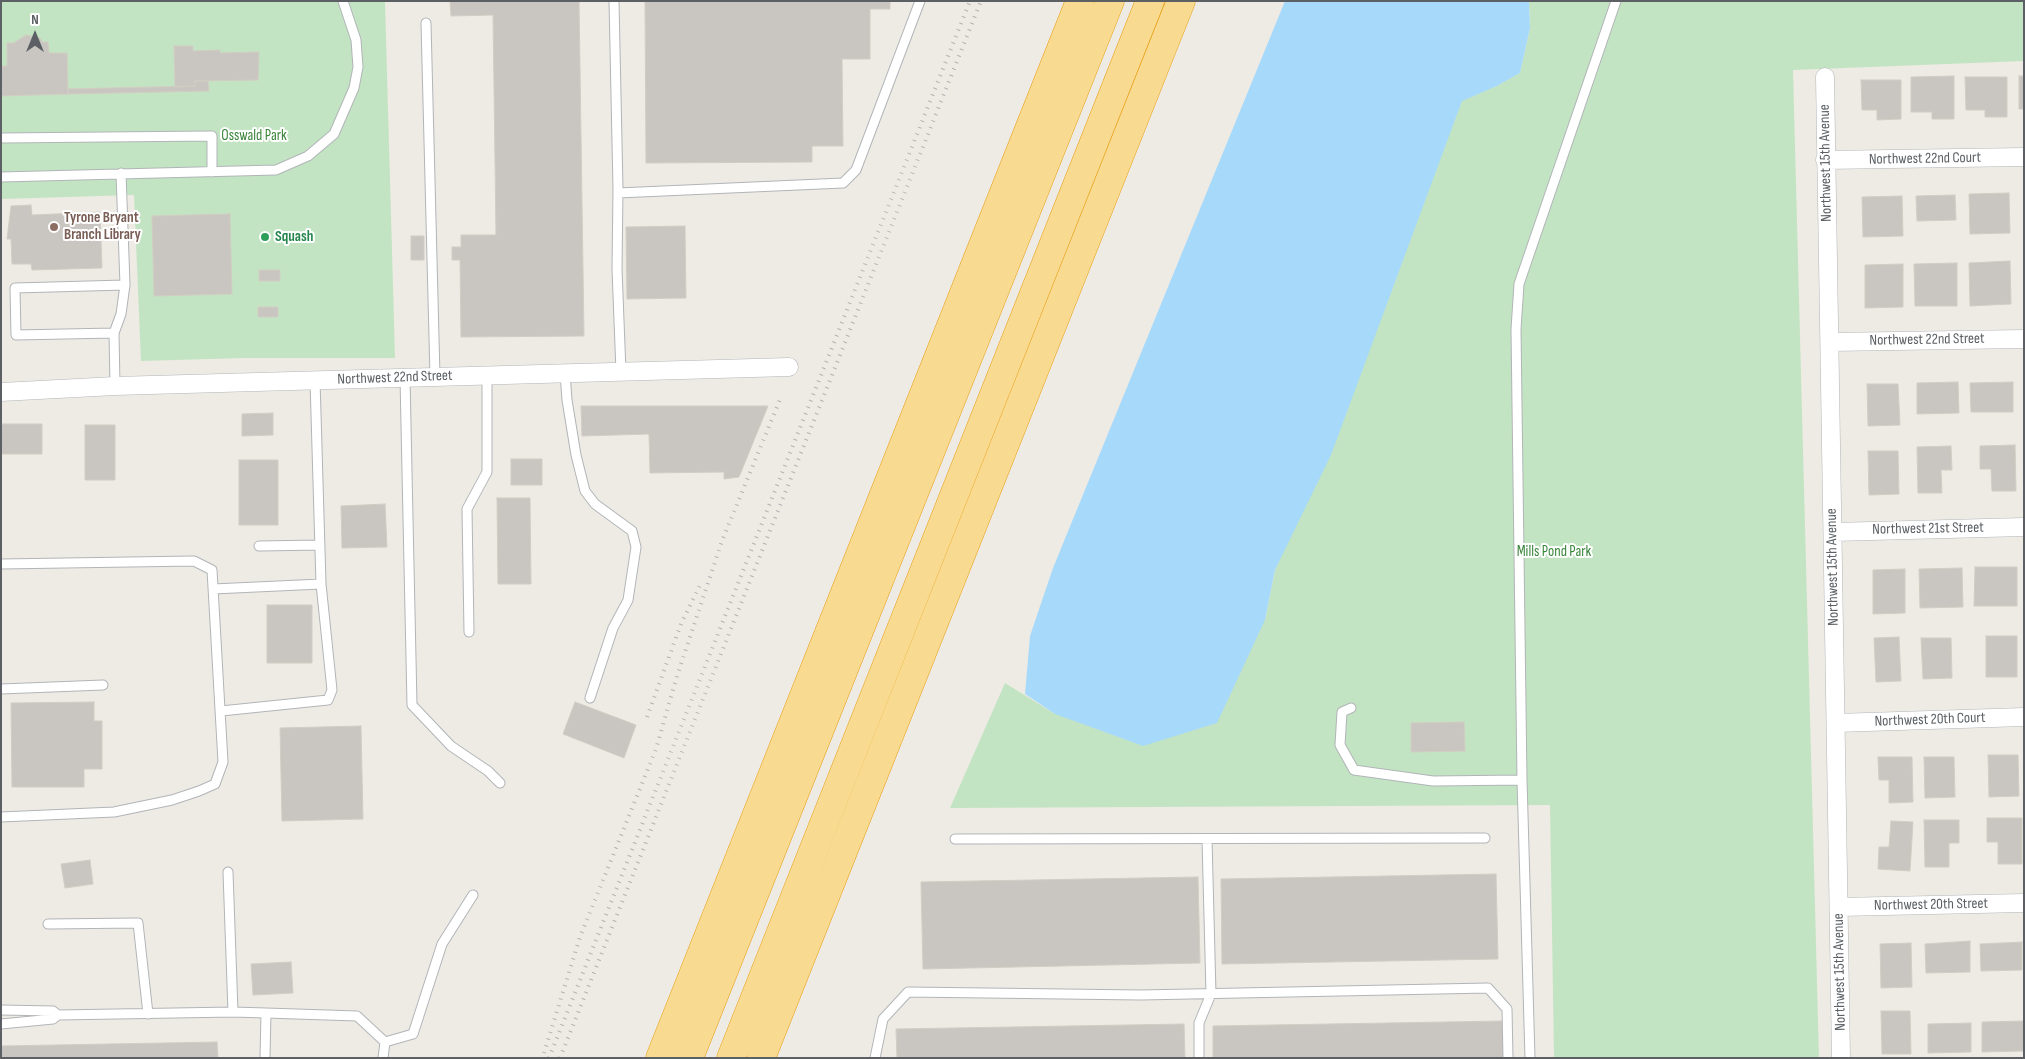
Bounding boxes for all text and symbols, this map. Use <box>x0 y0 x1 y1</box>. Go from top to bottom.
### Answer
north arrow <box>10 10 60 60</box>
text: N <box>31 11 39 28</box>
street label: Northwest 15th Avenue <box>1816 104 1836 222</box>
park label: Osswald Park <box>221 127 287 145</box>
street label: Northwest 22nd Court <box>1869 149 1981 169</box>
place label: Tyrone Bryant Branch Library <box>64 209 141 244</box>
marker: Tyrone Bryant Branch Library <box>48 221 60 233</box>
place label: Squash <box>275 228 313 246</box>
marker: Squash <box>259 231 271 243</box>
street label: Northwest 22nd Street <box>1869 330 1985 350</box>
street label: Northwest 22nd Street <box>337 367 453 389</box>
street label: Northwest 15th Avenue <box>1823 508 1843 626</box>
street label: Northwest 21st Street <box>1872 519 1984 539</box>
park label: Mills Pond Park <box>1517 543 1591 561</box>
street label: Northwest 20th Court <box>1874 709 1986 731</box>
street label: Northwest 20th Street <box>1874 895 1988 915</box>
street label: Northwest 15th Avenue <box>1830 913 1850 1031</box>

